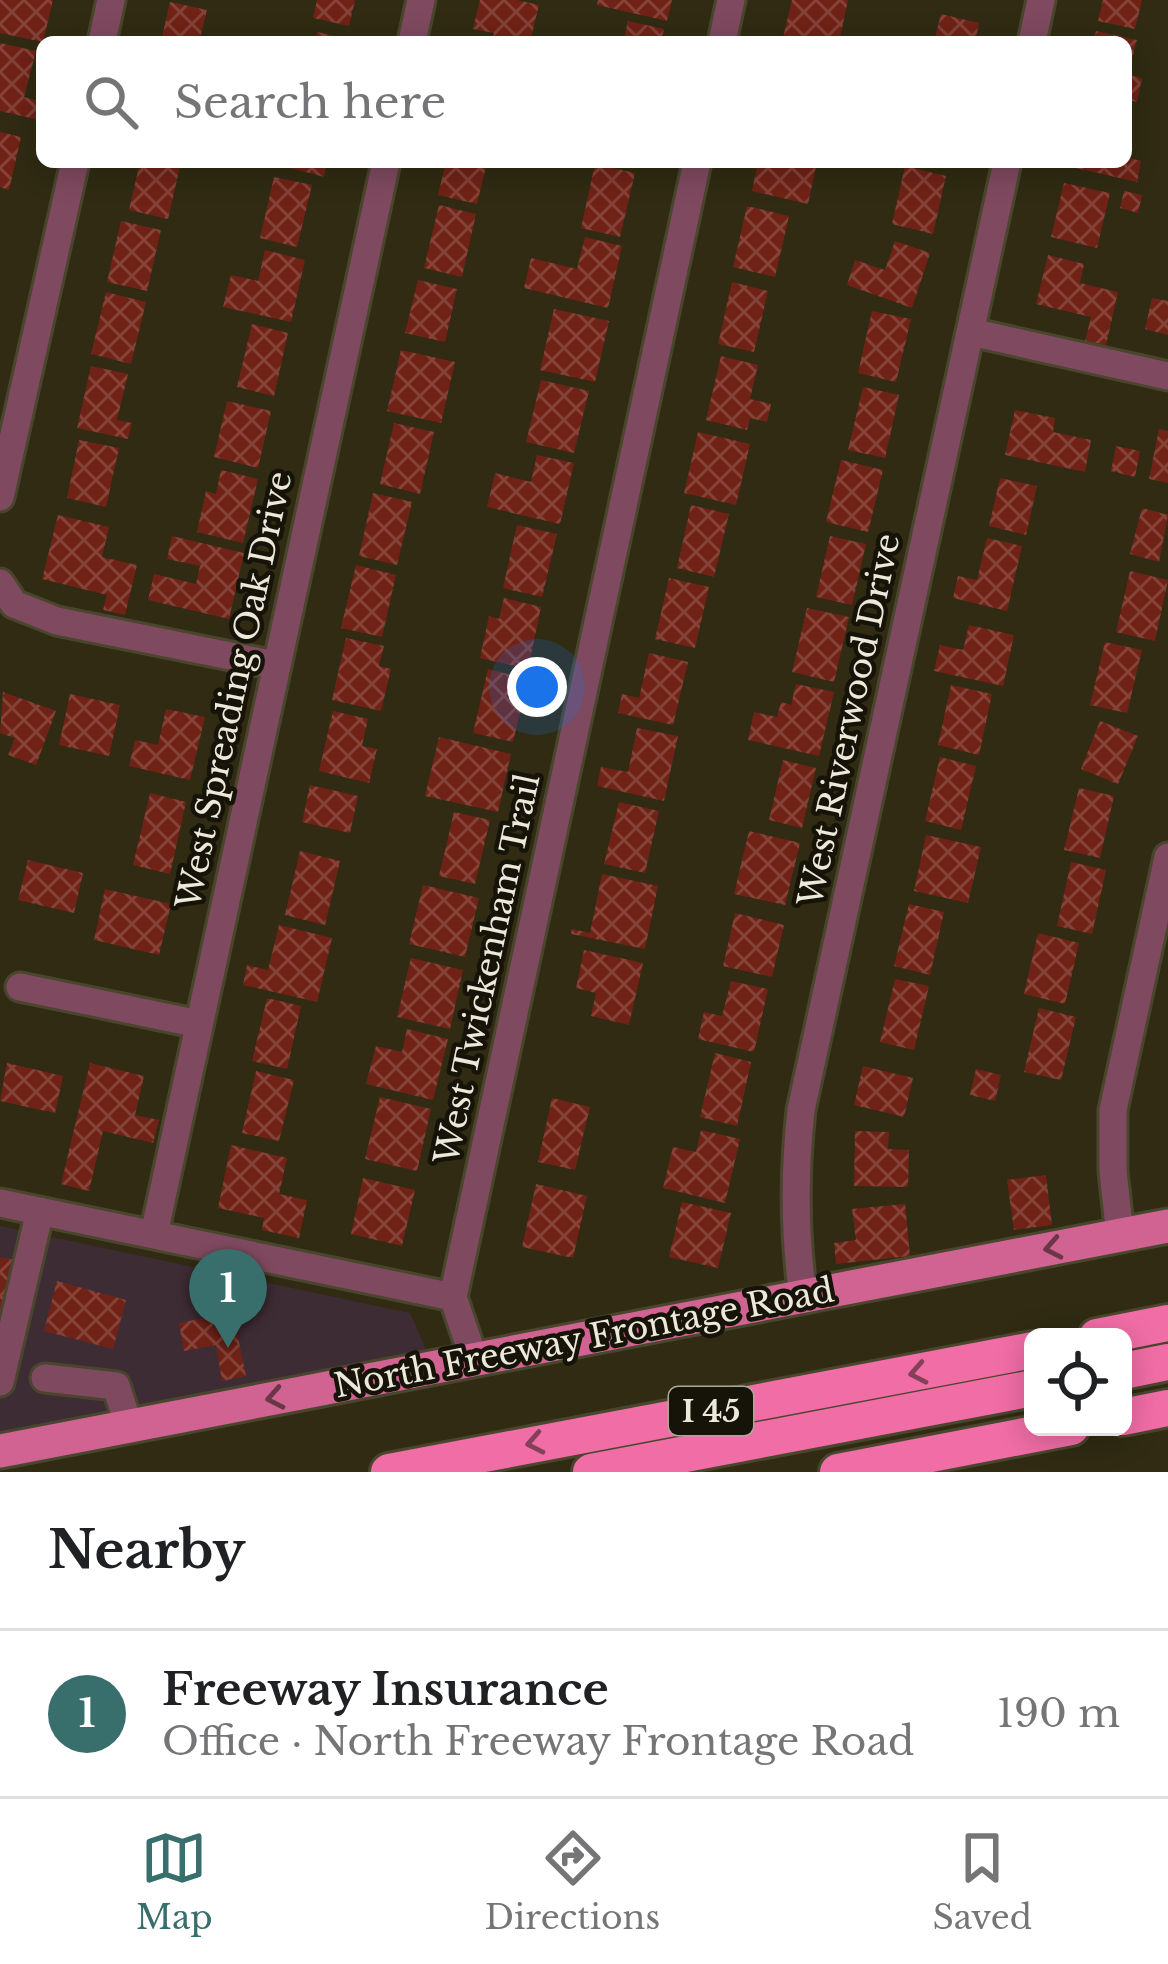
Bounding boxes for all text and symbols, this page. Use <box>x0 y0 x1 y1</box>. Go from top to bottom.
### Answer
search box <box>36 36 1132 168</box>
icon: search <box>78 69 144 135</box>
text: Search here <box>174 74 446 130</box>
street label: West Spreading Oak Drive <box>167 467 300 913</box>
street label: West Riverwood Drive <box>789 530 909 911</box>
your location <box>507 657 567 717</box>
street label: West Twickenham Trail <box>425 770 548 1169</box>
one-way arrow <box>1043 1234 1063 1260</box>
pin: 1 <box>189 1249 267 1348</box>
street label: North Freeway Frontage Road <box>331 1269 837 1407</box>
map controls <box>1024 1328 1132 1436</box>
button: locate <box>1024 1328 1132 1436</box>
one-way arrow <box>909 1359 929 1384</box>
one-way arrow <box>265 1384 285 1410</box>
road number: I 45 <box>669 1387 753 1435</box>
one-way arrow <box>525 1429 545 1455</box>
text: Nearby <box>48 1519 245 1582</box>
text: Freeway Insurance <box>162 1661 609 1717</box>
text: 1 <box>78 1689 96 1738</box>
text: 190 m <box>997 1689 1120 1738</box>
text: Office · North Freeway Frontage Road <box>162 1717 914 1766</box>
tab: Map <box>136 1825 213 1938</box>
tab: Directions <box>485 1825 660 1938</box>
tab: Saved <box>932 1825 1032 1938</box>

